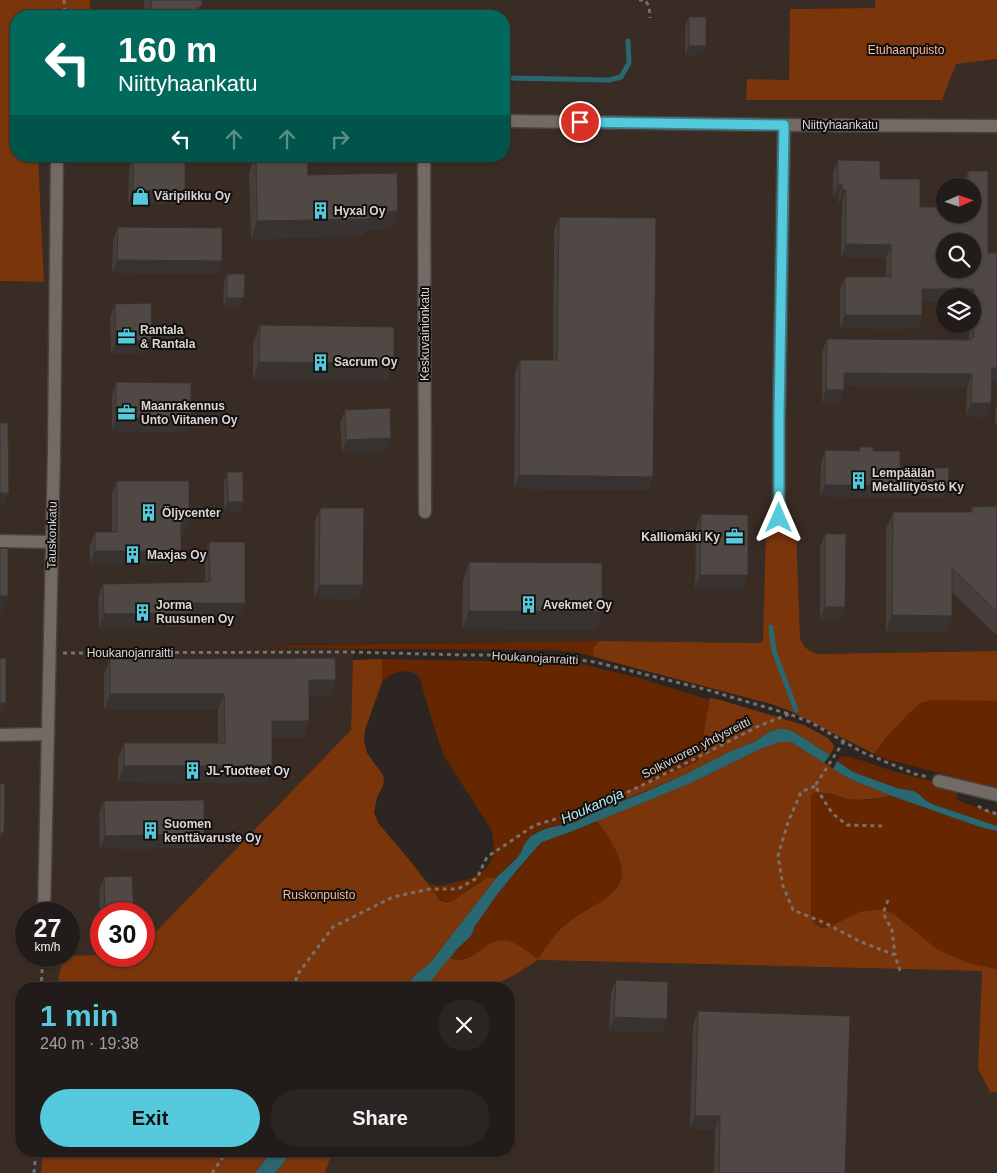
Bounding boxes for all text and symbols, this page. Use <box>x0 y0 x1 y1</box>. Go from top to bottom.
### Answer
icon: left <box>35 30 100 95</box>
text: 160 m <box>118 30 217 69</box>
park label: Etuhaanpuisto <box>868 43 945 57</box>
text: Niittyhaankatu <box>118 71 257 96</box>
pin <box>559 101 601 143</box>
icon: arrive <box>566 108 594 136</box>
street label: Niittyhaankatu <box>802 118 878 132</box>
icon: left <box>167 125 195 153</box>
icon: ahead <box>220 125 248 153</box>
icon: ahead <box>273 125 301 153</box>
icon: right <box>326 125 354 153</box>
north arrow <box>936 178 981 222</box>
map controls <box>936 178 981 333</box>
shop icon: Väripilkku Oy <box>130 186 150 206</box>
place label: Väripilkku Oy <box>154 189 231 203</box>
building icon: Hyxal Oy <box>310 201 330 221</box>
place label: Hyxal Oy <box>334 204 386 218</box>
button: search <box>936 233 981 278</box>
street label: Keskuvainionkatu <box>418 287 432 381</box>
button: layers <box>936 288 981 333</box>
place label: Rantala & Rantala <box>140 323 196 351</box>
office icon: Rantala & Rantala <box>116 327 136 347</box>
building icon: Sacrum Oy <box>310 352 330 372</box>
place label: Sacrum Oy <box>334 355 398 369</box>
place label: Maanrakennus Unto Viitanen Oy <box>141 399 238 427</box>
office icon: Maanrakennus Unto Viitanen Oy <box>117 403 137 423</box>
place label: Lempäälän Metallityöstö Ky <box>872 466 964 494</box>
building icon: Lempäälän Metallityöstö Ky <box>848 470 868 490</box>
position arrow <box>752 491 804 543</box>
street label: Tauskonkatu <box>44 501 60 569</box>
building icon: Öljycenter <box>138 503 158 523</box>
place label: Öljycenter <box>162 505 221 520</box>
office icon: Kalliomäki Ky <box>724 527 744 547</box>
place label: Kalliomäki Ky <box>641 530 720 544</box>
building icon: Maxjas Oy <box>123 545 143 565</box>
place label: Maxjas Oy <box>147 548 207 562</box>
building icon: Avekmet Oy <box>519 595 539 615</box>
place label: Jorma Ruusunen Oy <box>156 598 234 626</box>
place label: Avekmet Oy <box>543 598 612 612</box>
building icon: Jorma Ruusunen Oy <box>132 602 152 622</box>
street label: Houkanojanraitti <box>87 646 173 660</box>
street label: Houkanojanraitti <box>491 649 579 667</box>
street label: Solkivuoren yhdysreitti <box>639 715 753 781</box>
building icon: JL-Tuotteet Oy <box>182 761 202 781</box>
place label: JL-Tuotteet Oy <box>206 764 290 778</box>
water label: Houkanoja <box>558 785 626 827</box>
place label: Suomen kenttävaruste Oy <box>164 817 262 845</box>
building icon: Suomen kenttävaruste Oy <box>140 821 160 841</box>
park label: Ruskonpuisto <box>283 888 356 902</box>
speed limit sign: 30 <box>90 902 155 967</box>
text: 27 <box>34 914 61 942</box>
text: km/h <box>34 940 61 954</box>
text: 1 min <box>40 999 118 1032</box>
button: close <box>438 999 490 1051</box>
text: 240 m · 19:38 <box>40 1035 139 1052</box>
button: Exit <box>40 1089 260 1147</box>
button: Share <box>270 1089 490 1147</box>

